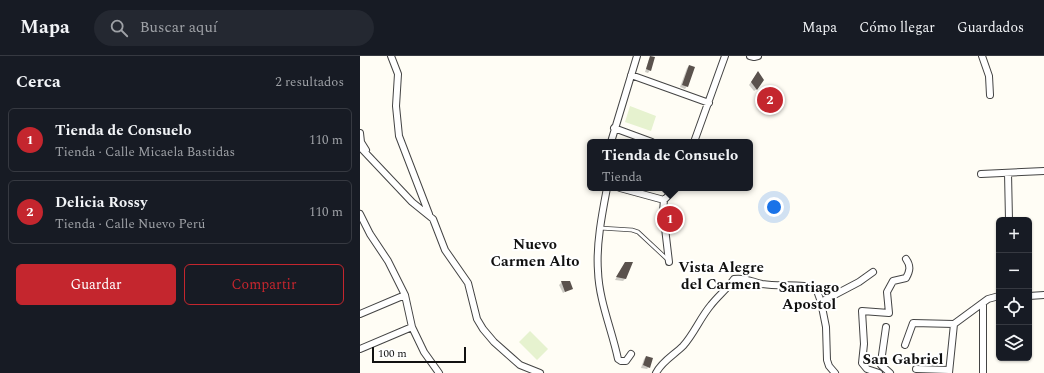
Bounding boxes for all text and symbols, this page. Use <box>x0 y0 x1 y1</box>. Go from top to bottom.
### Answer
search box <box>94 10 374 46</box>
text: Mapa <box>20 13 70 42</box>
text: Buscar aquí <box>140 16 218 39</box>
icon: search <box>108 17 130 39</box>
text: Mapa <box>802 17 837 38</box>
text: Cómo llegar <box>859 17 935 38</box>
text: Guardados <box>957 17 1024 38</box>
text: Cerca <box>16 69 61 95</box>
text: 2 resultados <box>275 72 344 92</box>
pin: 2 <box>757 85 783 115</box>
text: Tienda de Consuelo <box>55 119 191 142</box>
text: 1 <box>26 130 34 150</box>
text: 110 m <box>309 130 343 150</box>
popup <box>587 139 753 191</box>
text: Tienda · Calle Micaela Bastidas <box>55 142 235 162</box>
text: Tienda de Consuelo <box>602 144 738 167</box>
text: Tienda <box>602 167 642 187</box>
text: Delicia Rossy <box>55 191 147 214</box>
your location <box>764 197 784 217</box>
text: 2 <box>26 202 34 222</box>
text: 110 m <box>309 202 343 222</box>
pin: 1 <box>657 204 683 234</box>
text: Tienda · Calle Nuevo Perú <box>55 214 205 234</box>
map controls <box>996 217 1032 361</box>
button: + <box>996 217 1032 253</box>
district label: Nuevo Carmen Alto <box>490 233 580 273</box>
button: − <box>996 253 1032 289</box>
district label: Vista Alegre del Carmen <box>678 256 764 296</box>
button: Guardar <box>16 264 176 305</box>
button: Compartir <box>184 264 344 305</box>
district label: Santiago Apostol <box>779 276 839 316</box>
button: locate <box>996 289 1032 325</box>
button: layers <box>996 325 1032 361</box>
scale bar <box>372 345 466 364</box>
text: 100 m <box>378 345 407 362</box>
district label: San Gabriel <box>862 348 944 371</box>

